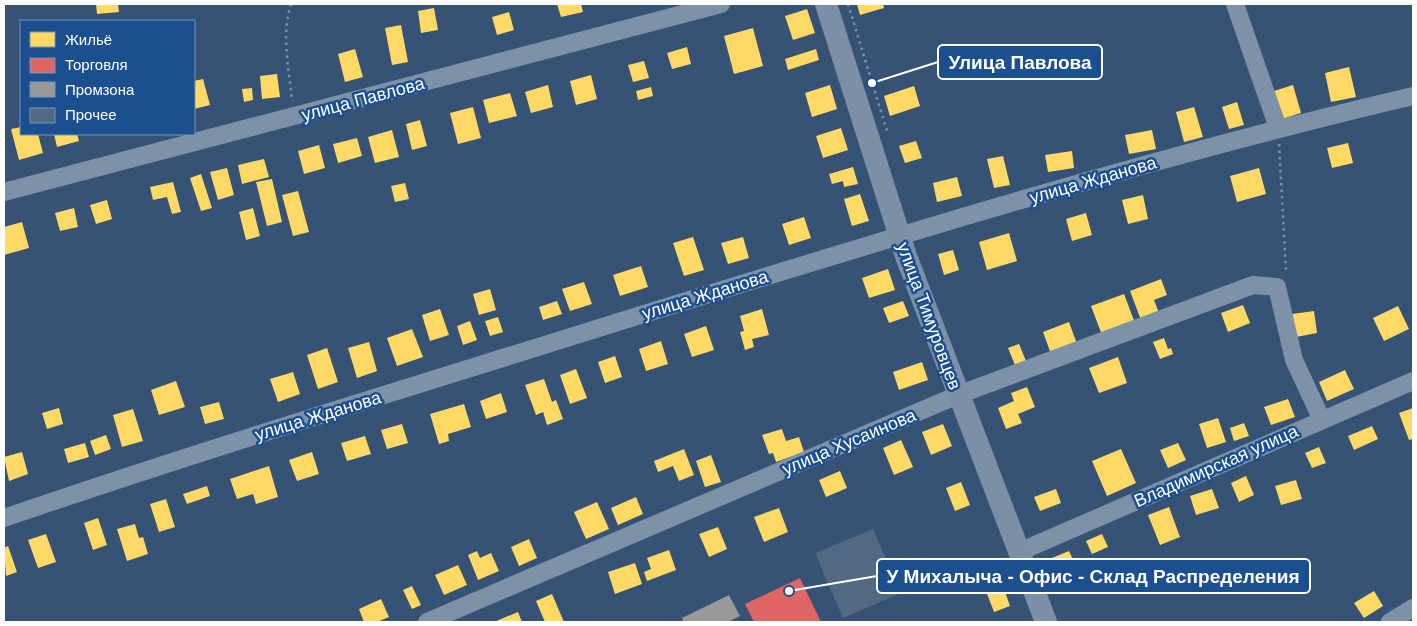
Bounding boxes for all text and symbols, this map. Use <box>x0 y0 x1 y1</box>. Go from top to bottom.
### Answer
legend <box>20 20 195 135</box>
text: Жильё <box>65 31 112 48</box>
callout: Улица Павлова <box>938 45 1102 79</box>
text: Улица Павлова <box>948 52 1092 73</box>
text: Торговля <box>65 56 128 73</box>
street label: улица Павлова <box>299 73 428 125</box>
text: Промзона <box>65 81 135 98</box>
text: Прочее <box>65 106 117 123</box>
street label: улица Жданова <box>1027 152 1160 208</box>
street label: улица Тимуровцев <box>893 240 965 392</box>
street label: улица Жданова <box>639 266 771 324</box>
street label: улица Жданова <box>252 387 384 445</box>
street label: улица Хусаинова <box>779 404 920 479</box>
street label: Владимирская улица <box>1131 420 1302 511</box>
callout: У Михалыча - Офис - Склад Распределения <box>877 559 1310 593</box>
text: У Михалыча - Офис - Склад Распределения <box>887 566 1299 587</box>

